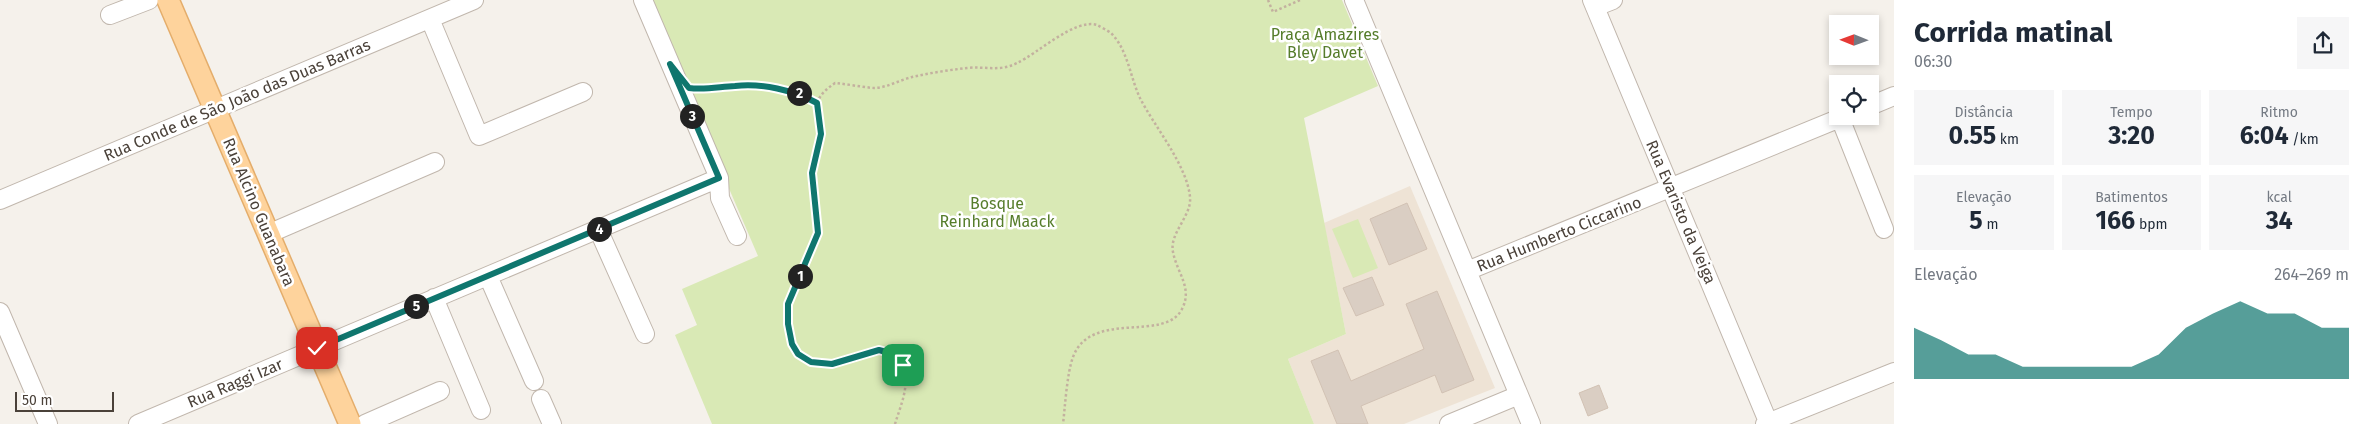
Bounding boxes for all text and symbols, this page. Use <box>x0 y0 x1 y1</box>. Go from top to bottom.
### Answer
north arrow <box>1829 15 1879 65</box>
map controls <box>1829 15 1879 125</box>
text: Corrida matinal <box>1914 16 2112 49</box>
button: share <box>2297 17 2349 69</box>
park label: Praça Amazires Bley Davet <box>1271 25 1379 62</box>
street label: Rua Conde de São João das Duas Barras <box>101 35 373 165</box>
text: 06:30 <box>1914 52 1952 71</box>
button: locate <box>1829 75 1879 125</box>
pin: 2 <box>786 80 812 106</box>
text: 2 <box>796 85 803 102</box>
pin: 3 <box>680 104 704 128</box>
text: Distância <box>1955 104 2013 121</box>
text: Tempo <box>2110 104 2153 121</box>
text: Ritmo <box>2260 104 2298 121</box>
text: 3 <box>689 108 696 125</box>
text: 0.55 <box>1949 121 1996 151</box>
text: 3:20 <box>2108 121 2155 151</box>
text: 6:04 <box>2240 121 2289 151</box>
text: km <box>1996 131 2019 148</box>
text: /km <box>2289 131 2319 148</box>
street label: Rua Alcino Guanabara <box>219 135 299 289</box>
street label: Rua Evaristo da Veiga <box>1642 137 1720 287</box>
text: Elevação <box>1956 189 2012 206</box>
text: Batimentos <box>2095 189 2168 206</box>
text: kcal <box>2267 189 2292 206</box>
street label: Rua Humberto Ciccarino <box>1474 192 1644 276</box>
park label: Bosque Reinhard Maack <box>939 194 1055 231</box>
text: 5 <box>1969 206 1983 236</box>
text: 166 <box>2095 206 2135 236</box>
text: 34 <box>2266 206 2293 236</box>
pin: 4 <box>586 216 612 242</box>
text: m <box>1983 216 1998 233</box>
text: bpm <box>2135 216 2168 233</box>
text: 4 <box>596 221 603 238</box>
pin: 1 <box>788 264 812 288</box>
text: Elevação <box>1914 265 1978 284</box>
text: 264–269 m <box>2274 265 2349 284</box>
text: 1 <box>797 268 804 285</box>
pin: 5 <box>404 294 428 318</box>
text: 5 <box>413 298 420 315</box>
pin <box>296 327 338 369</box>
icon: check <box>303 334 331 362</box>
pin <box>882 344 924 386</box>
icon: arrive <box>889 351 917 379</box>
street label: Rua Raggi Izar <box>184 354 286 412</box>
scale bar <box>15 389 114 412</box>
text: 50 m <box>22 392 53 409</box>

